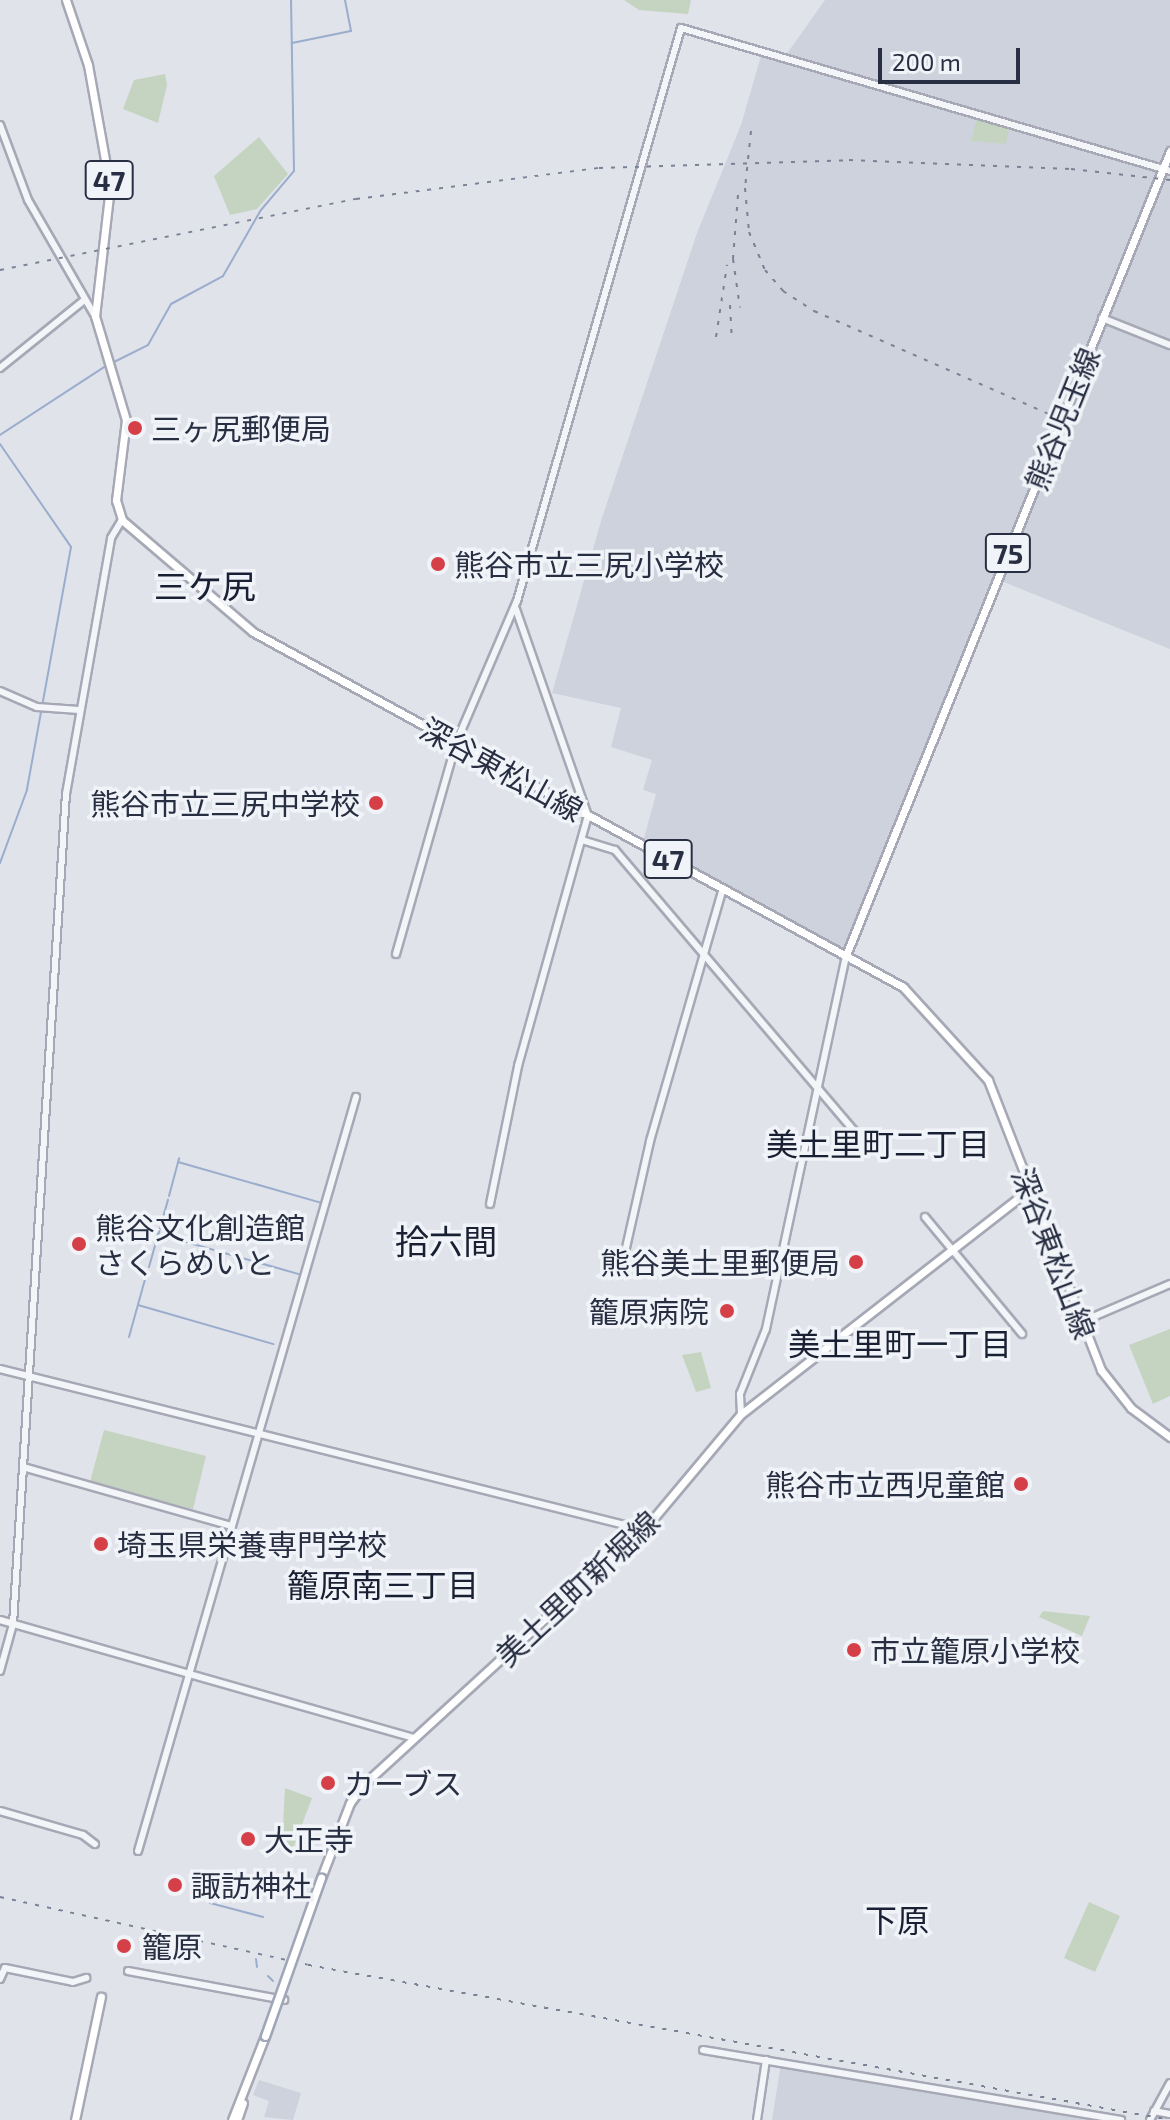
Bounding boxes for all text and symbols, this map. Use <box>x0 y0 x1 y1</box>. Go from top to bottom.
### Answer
scale bar <box>882 32 1024 82</box>
text: 200 m <box>892 47 961 76</box>
road number: 47 <box>83 156 135 204</box>
street label: 熊谷児玉線 <box>1017 343 1107 495</box>
place label: 三ヶ尻郵便局 <box>151 410 331 446</box>
marker: 三ヶ尻郵便局 <box>126 419 144 437</box>
road number: 75 <box>984 529 1032 577</box>
place label: 熊谷市立三尻小学校 <box>454 546 724 582</box>
marker: 熊谷市立三尻小学校 <box>429 555 447 573</box>
district label: 三ケ尻 <box>154 566 256 606</box>
street label: 深谷東松山線 <box>415 710 589 828</box>
place label: 熊谷市立三尻中学校 <box>90 785 360 821</box>
marker: 熊谷市立三尻中学校 <box>367 794 385 812</box>
road number: 47 <box>642 835 694 883</box>
district label: 美土里町二丁目 <box>766 1124 990 1162</box>
street label: 深谷東松山線 <box>1005 1163 1103 1343</box>
place label: 熊谷文化創造館 さくらめいと <box>95 1209 305 1280</box>
district label: 拾六間 <box>395 1221 497 1261</box>
marker: 熊谷文化創造館 さくらめいと <box>70 1235 88 1253</box>
place label: 熊谷美土里郵便局 <box>600 1244 840 1280</box>
marker: 熊谷美土里郵便局 <box>847 1253 865 1271</box>
place label: 籠原病院 <box>589 1293 709 1329</box>
marker: 籠原病院 <box>716 1300 738 1322</box>
district label: 美土里町一丁目 <box>788 1324 1012 1362</box>
place label: 熊谷市立西児童館 <box>765 1466 1005 1502</box>
marker: 熊谷市立西児童館 <box>1012 1475 1030 1493</box>
street label: 美土里町新堀線 <box>488 1503 666 1673</box>
place label: 埼玉県栄養専門学校 <box>117 1526 387 1562</box>
marker: 埼玉県栄養専門学校 <box>92 1535 110 1553</box>
district label: 籠原南三丁目 <box>287 1565 479 1603</box>
place label: 市立籠原小学校 <box>870 1632 1080 1668</box>
marker: 市立籠原小学校 <box>845 1641 863 1659</box>
place label: カーブス <box>344 1765 464 1801</box>
marker: カーブス <box>319 1774 337 1792</box>
place label: 大正寺 <box>264 1821 354 1857</box>
marker: 大正寺 <box>239 1830 257 1848</box>
place label: 諏訪神社 <box>191 1867 311 1903</box>
marker: 諏訪神社 <box>166 1876 184 1894</box>
district label: 下原 <box>865 1900 929 1938</box>
place label: 籠原 <box>142 1928 202 1964</box>
marker: 籠原 <box>113 1935 135 1957</box>

